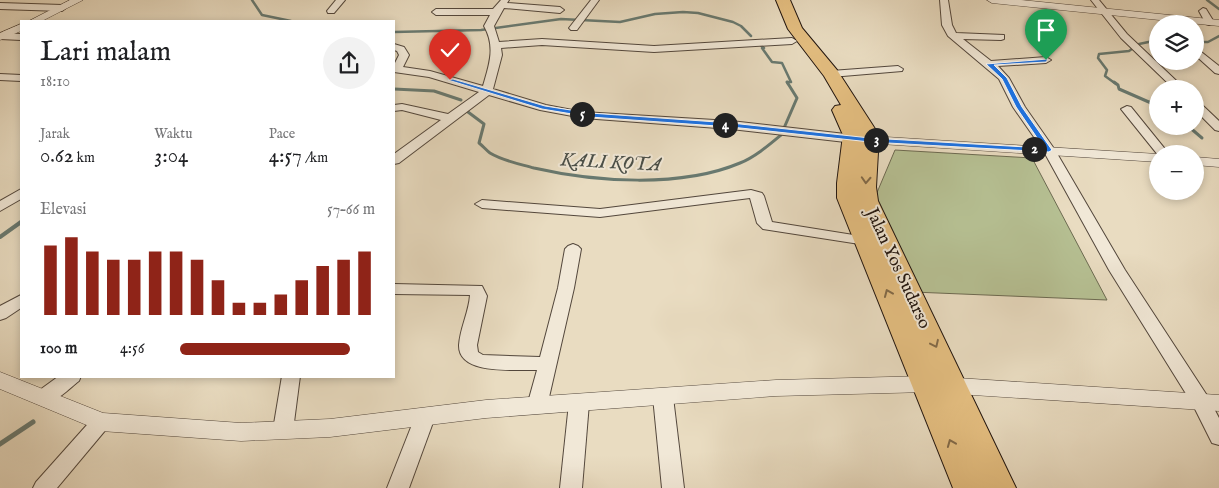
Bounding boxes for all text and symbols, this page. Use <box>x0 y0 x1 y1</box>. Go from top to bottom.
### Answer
pin <box>1025 9 1067 60</box>
map controls <box>1149 15 1204 200</box>
button: layers <box>1149 15 1204 70</box>
icon: arrive <box>1032 16 1060 44</box>
pin <box>429 29 471 80</box>
text: Lari malam <box>40 35 171 70</box>
icon: check <box>436 36 464 64</box>
button: share <box>323 37 375 89</box>
text: 18:10 <box>40 72 70 92</box>
button: + <box>1149 80 1204 135</box>
pin: 5 <box>570 102 594 126</box>
text: 5 <box>580 105 585 123</box>
pin: 4 <box>712 112 738 138</box>
text: 4 <box>722 116 729 134</box>
text: Jarak <box>40 125 70 143</box>
text: Waktu <box>154 125 192 143</box>
text: Pace <box>269 125 295 143</box>
pin: 3 <box>864 128 888 152</box>
text: 3 <box>874 131 879 149</box>
pin: 2 <box>1022 136 1046 162</box>
text: 2 <box>1031 140 1038 158</box>
text: 0.62 <box>40 143 74 170</box>
text: 3:04 <box>154 143 188 170</box>
text: 4:57 <box>269 143 302 170</box>
button: − <box>1149 145 1204 200</box>
water label: KALI KOTA <box>559 148 662 178</box>
text: km <box>74 149 95 167</box>
text: /km <box>302 149 328 167</box>
one-way arrow <box>860 176 871 184</box>
text: Elevasi <box>40 200 87 220</box>
text: 57–66 m <box>327 200 375 220</box>
street label: Jalan Yos Sudarso <box>859 203 936 333</box>
one-way arrow <box>884 289 895 298</box>
text: 100 m <box>40 339 77 359</box>
text: 4:56 <box>120 339 145 359</box>
one-way arrow <box>928 339 939 348</box>
one-way arrow <box>946 439 957 448</box>

